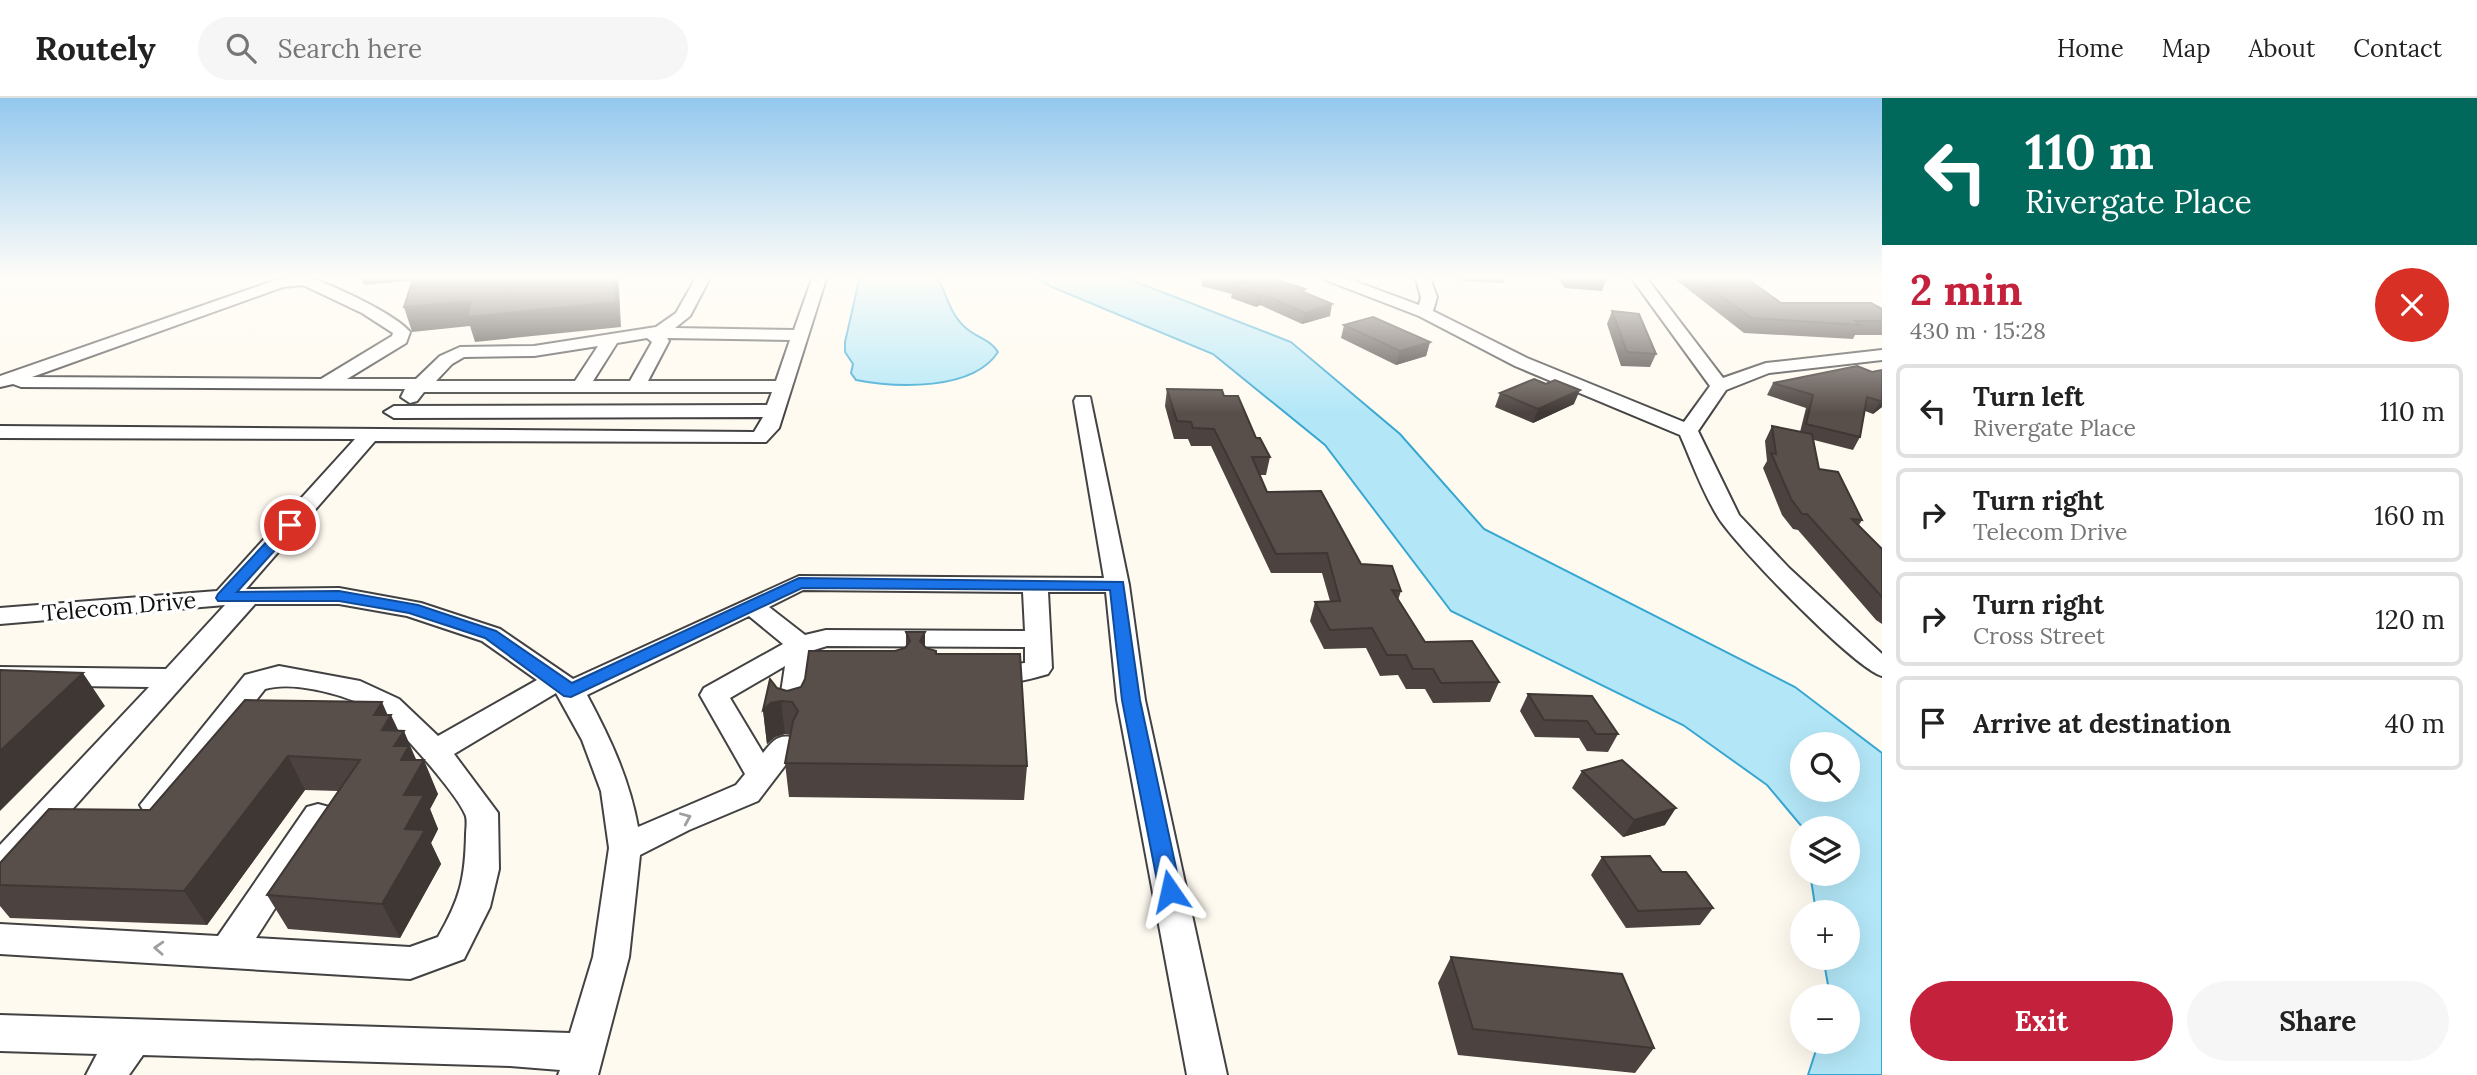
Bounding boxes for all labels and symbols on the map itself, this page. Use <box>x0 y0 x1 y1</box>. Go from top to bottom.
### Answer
pin <box>260 495 320 555</box>
street label: Telecom Drive <box>41 585 197 627</box>
one-way arrow <box>679 812 692 826</box>
position arrow <box>1133 854 1207 928</box>
one-way arrow <box>153 941 164 956</box>

